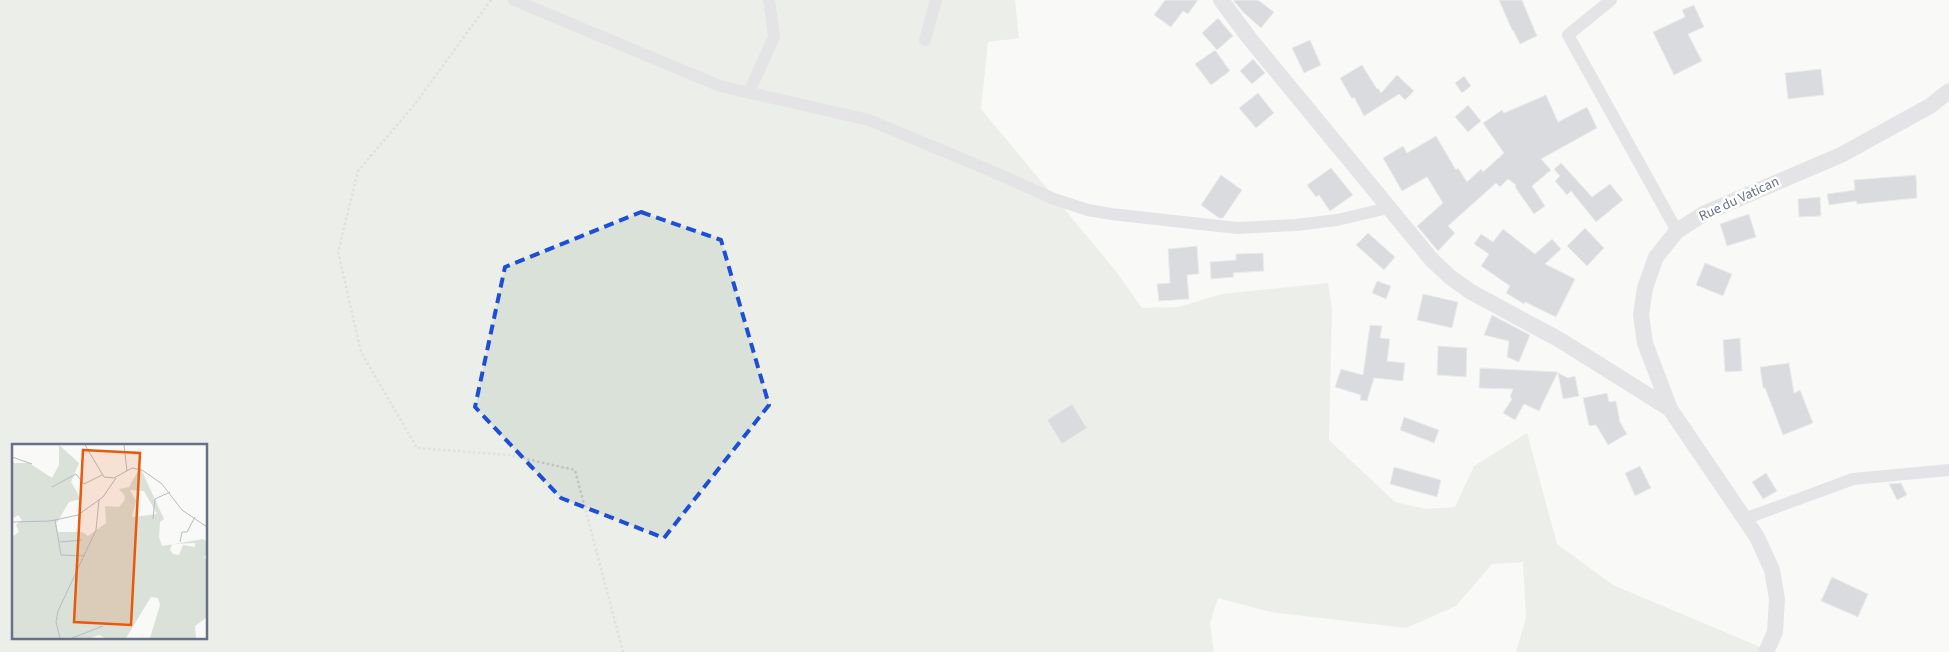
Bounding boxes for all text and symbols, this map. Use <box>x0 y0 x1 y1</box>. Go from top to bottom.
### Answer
street label: Rue du Vatican <box>1696 172 1782 226</box>
inset map <box>12 444 208 640</box>

